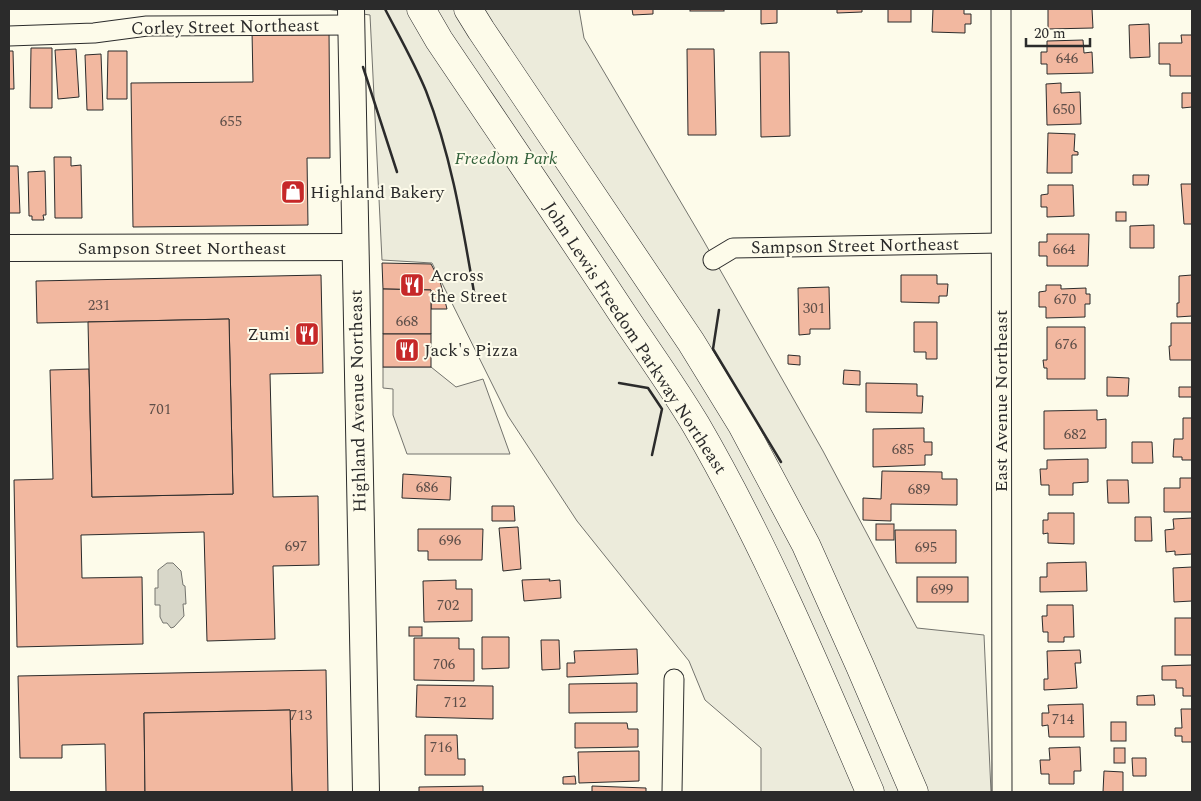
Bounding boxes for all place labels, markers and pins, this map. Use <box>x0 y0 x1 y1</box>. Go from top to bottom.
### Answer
shop icon: Highland Bakery <box>280 179 306 205</box>
place label: Highland Bakery <box>310 179 446 206</box>
place label: Across the Street <box>430 262 507 310</box>
restaurant icon: Across the Street <box>399 272 425 298</box>
place label: Zumi <box>247 321 290 348</box>
restaurant icon: Zumi <box>294 321 320 347</box>
restaurant icon: Jack's Pizza <box>394 337 420 363</box>
place label: Jack's Pizza <box>424 337 518 364</box>

